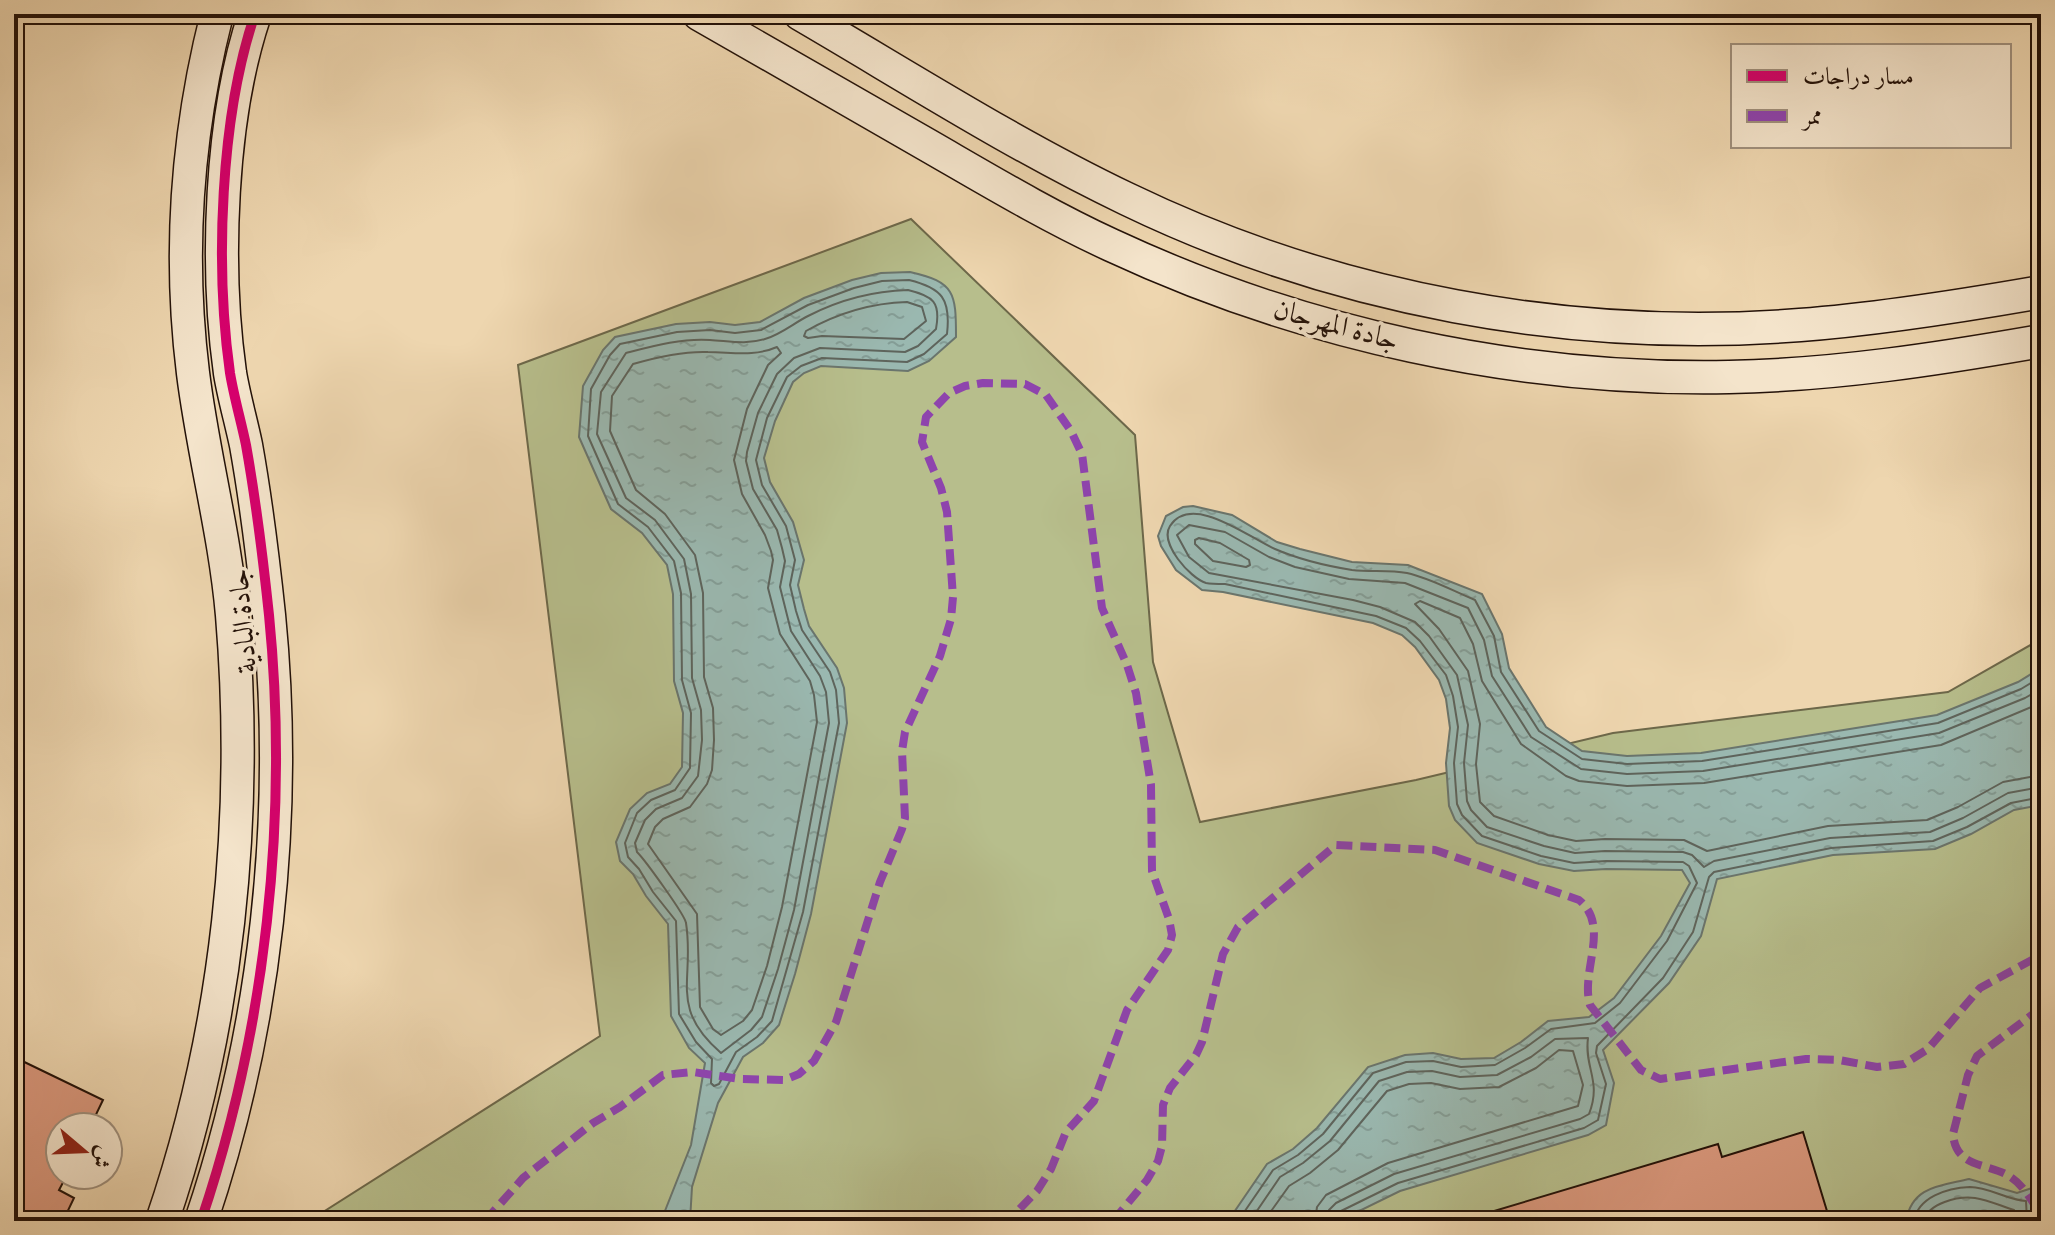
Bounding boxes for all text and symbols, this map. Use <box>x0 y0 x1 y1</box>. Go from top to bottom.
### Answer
legend <box>1731 44 2011 148</box>
text: مسار دراجات <box>1803 62 1914 92</box>
text: ممر <box>1800 102 1822 132</box>
street label: جادة المهرجان <box>1270 292 1402 358</box>
street label: جادة البادية <box>221 567 265 675</box>
north arrow <box>44 1111 124 1191</box>
text: ش <box>85 1142 118 1172</box>

